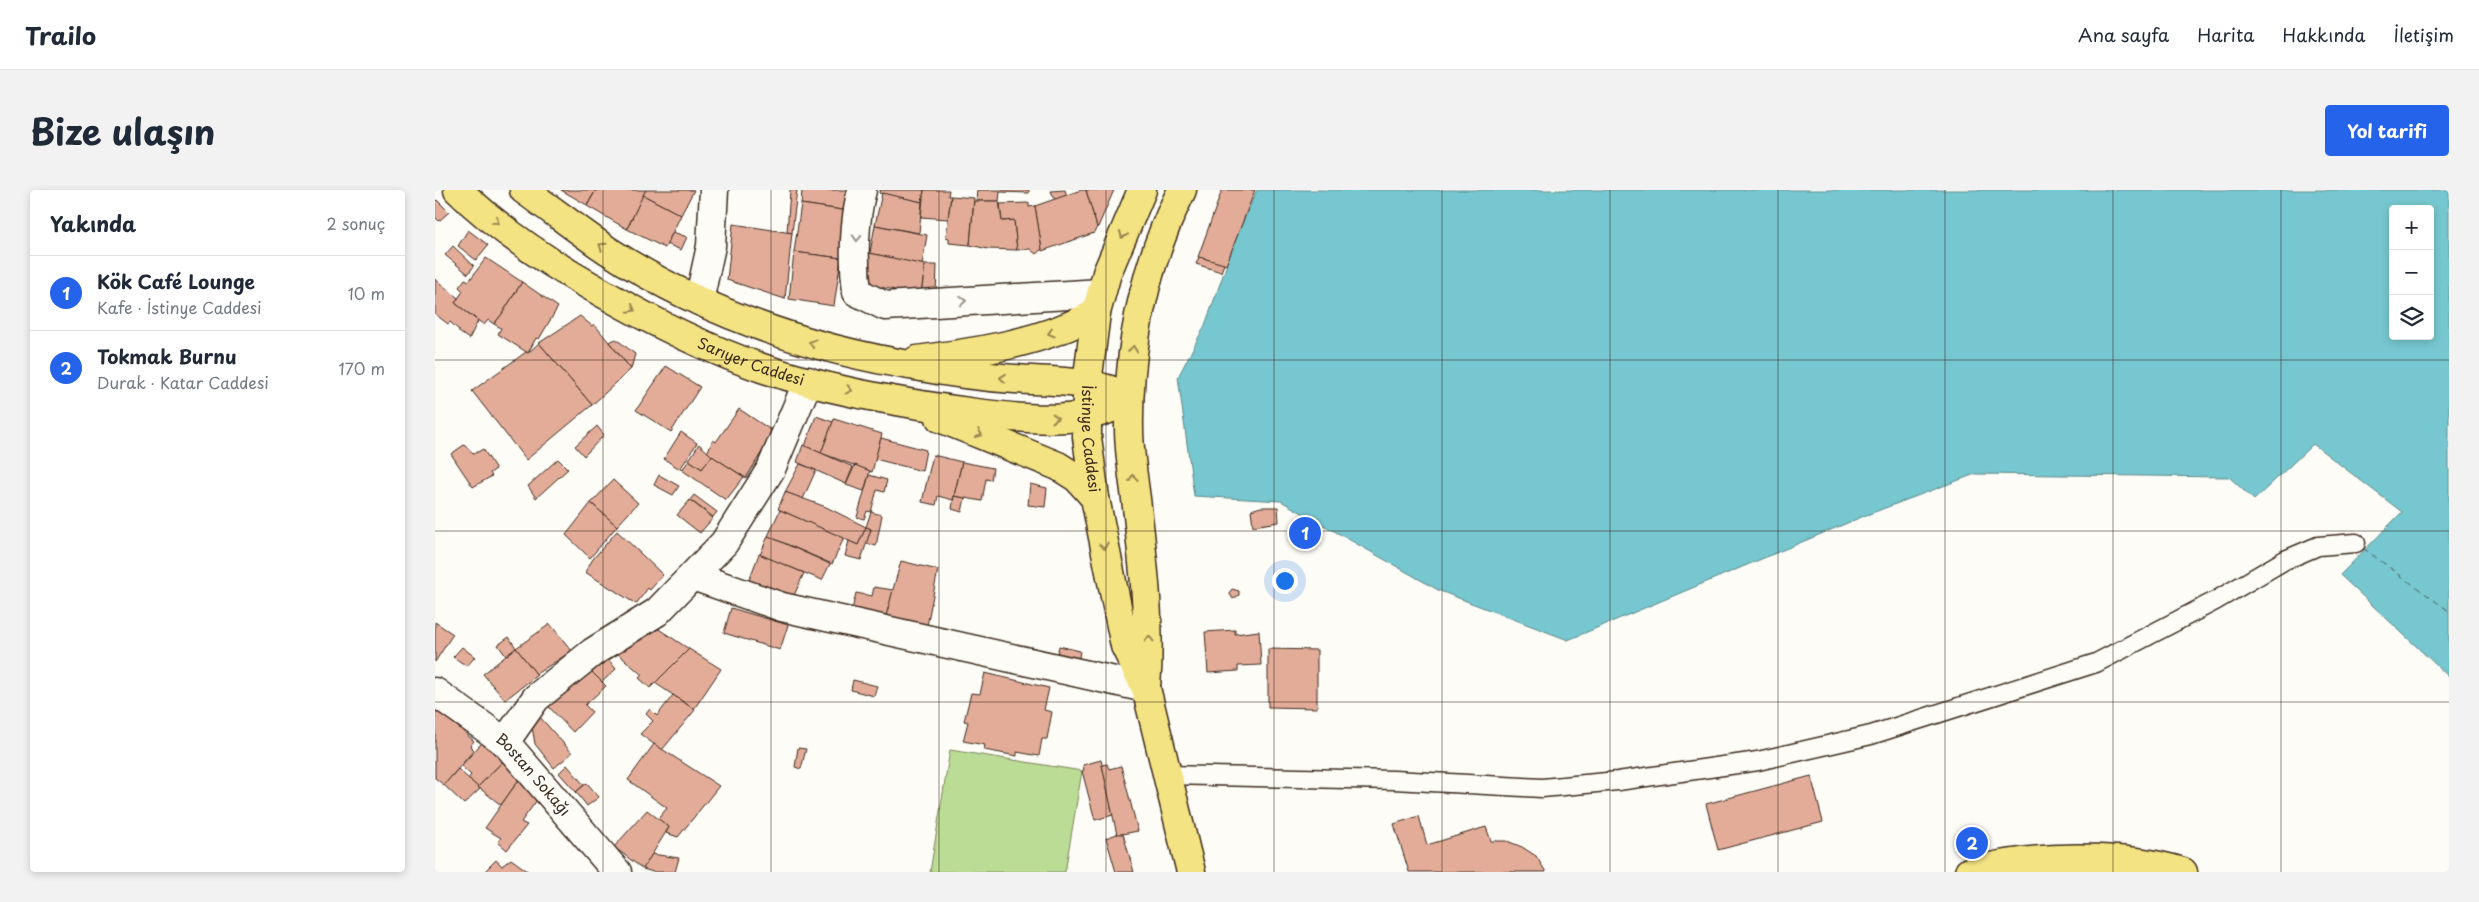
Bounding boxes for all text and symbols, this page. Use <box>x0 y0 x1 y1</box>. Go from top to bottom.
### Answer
text: Trailo <box>25 17 96 53</box>
text: Ana sayfa <box>2078 21 2169 48</box>
text: Harita <box>2197 21 2254 48</box>
text: Hakkında <box>2282 21 2366 48</box>
text: İletişim <box>2394 21 2454 48</box>
text: Bize ulaşın <box>30 104 215 157</box>
button: Yol tarifi <box>2325 105 2449 156</box>
map controls <box>2389 205 2434 340</box>
button: + <box>2389 205 2434 250</box>
text: Yakında <box>50 207 136 239</box>
text: 2 sonuç <box>327 211 385 235</box>
one-way arrow <box>490 216 499 225</box>
one-way arrow <box>1119 230 1129 239</box>
one-way arrow <box>851 235 862 243</box>
one-way arrow <box>598 243 608 252</box>
button: − <box>2389 250 2434 295</box>
text: Kök Café Lounge <box>97 267 255 295</box>
text: 1 <box>62 281 70 305</box>
text: 10 m <box>348 281 385 305</box>
text: Kafe · İstinye Caddesi <box>97 295 261 319</box>
one-way arrow <box>959 295 967 306</box>
button: layers <box>2389 295 2434 340</box>
one-way arrow <box>627 303 636 313</box>
one-way arrow <box>1048 327 1056 337</box>
street label: Sarıyer Caddesi <box>694 331 807 390</box>
one-way arrow <box>808 339 816 349</box>
text: Tokmak Burnu <box>97 342 237 370</box>
one-way arrow <box>1127 345 1138 353</box>
text: 2 <box>60 356 72 380</box>
text: 170 m <box>339 356 385 380</box>
text: Durak · Katar Caddesi <box>97 370 269 394</box>
one-way arrow <box>999 373 1007 384</box>
one-way arrow <box>844 384 853 395</box>
street label: İstinye Caddesi <box>1077 385 1107 494</box>
one-way arrow <box>1051 412 1059 423</box>
one-way arrow <box>975 428 983 438</box>
one-way arrow <box>1128 473 1139 481</box>
pin: 1 <box>1289 514 1321 552</box>
one-way arrow <box>1099 541 1109 550</box>
your location <box>1272 568 1298 594</box>
one-way arrow <box>1144 635 1154 643</box>
street label: Bostan Sokağı <box>492 726 577 820</box>
pin: 2 <box>1956 824 1988 862</box>

